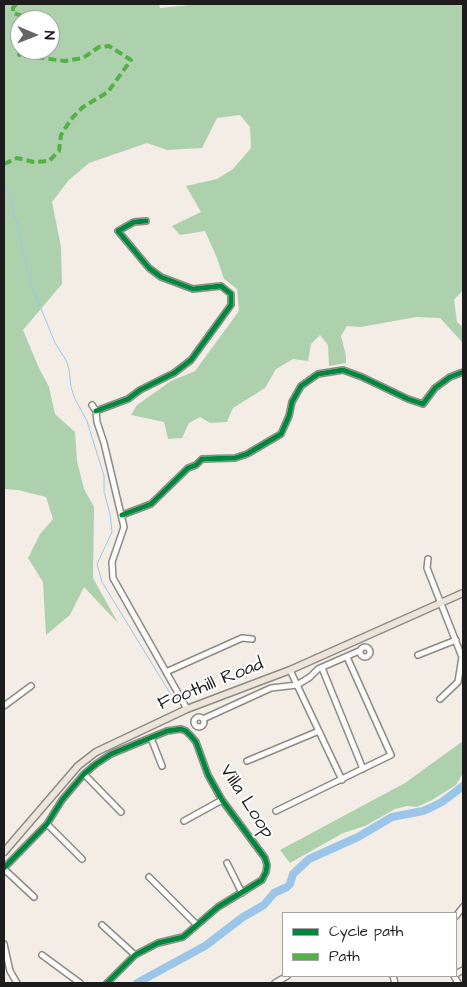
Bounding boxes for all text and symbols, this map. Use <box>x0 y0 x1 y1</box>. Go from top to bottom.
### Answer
north arrow <box>10 10 60 60</box>
text: N <box>39 31 59 40</box>
street label: Foothill Road <box>155 654 267 716</box>
street label: Villa Loop <box>214 761 278 843</box>
legend <box>282 912 457 977</box>
text: Cycle path <box>329 921 403 942</box>
text: Path <box>329 946 360 967</box>

